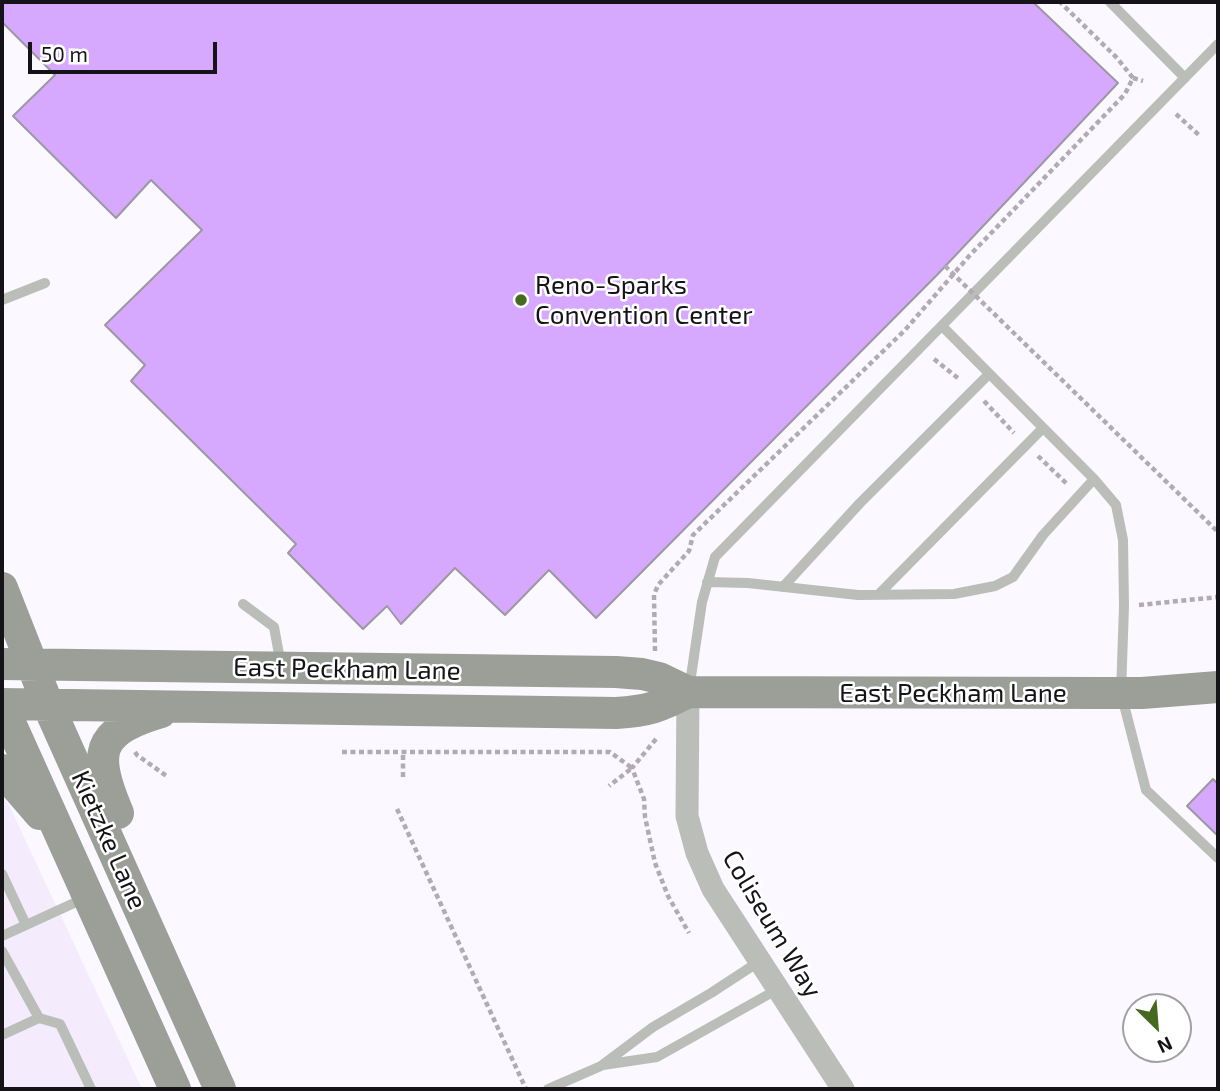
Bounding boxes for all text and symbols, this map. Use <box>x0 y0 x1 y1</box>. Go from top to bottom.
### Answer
scale bar <box>32 28 220 72</box>
text: 50 m <box>41 41 88 66</box>
place label: Reno-Sparks Convention Center <box>535 269 753 330</box>
marker: Reno-Sparks Convention Center <box>513 292 529 308</box>
street label: East Peckham Lane <box>233 651 461 687</box>
street label: East Peckham Lane <box>839 677 1067 709</box>
street label: Kietzke Lane <box>65 766 153 914</box>
street label: Coliseum Way <box>716 845 828 1003</box>
north arrow <box>1122 993 1192 1063</box>
text: N <box>1154 1032 1176 1059</box>

